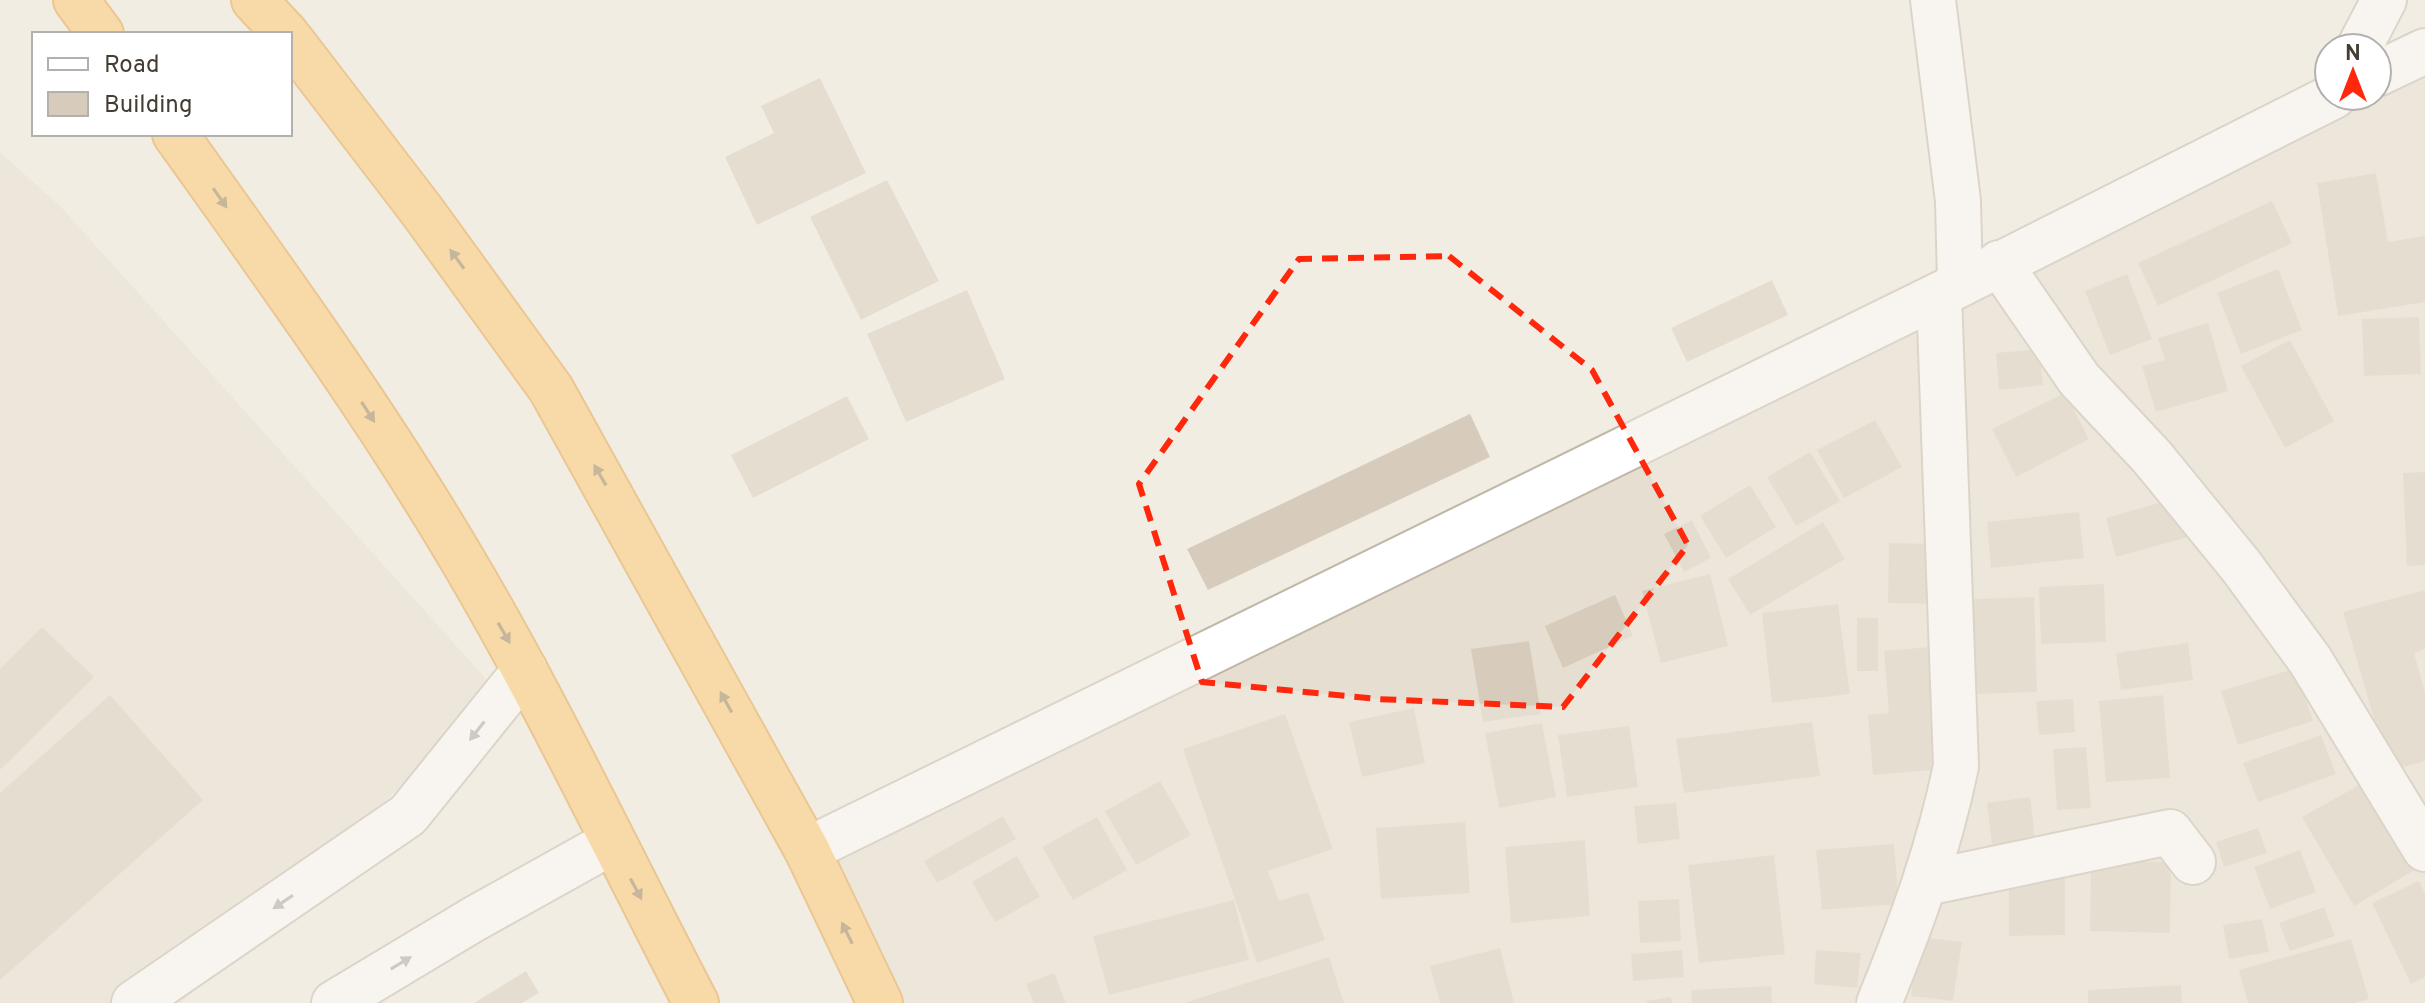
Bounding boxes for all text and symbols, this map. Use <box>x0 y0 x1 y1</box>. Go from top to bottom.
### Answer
legend <box>32 32 292 136</box>
north arrow <box>2313 32 2393 112</box>
text: N <box>2345 41 2361 68</box>
text: Road <box>104 51 160 81</box>
text: Building <box>104 91 193 121</box>
one-way arrow <box>212 187 227 208</box>
one-way arrow <box>449 248 465 269</box>
one-way arrow <box>360 401 374 423</box>
one-way arrow <box>593 464 607 486</box>
one-way arrow <box>497 622 511 644</box>
one-way arrow <box>720 691 733 714</box>
one-way arrow <box>469 721 485 741</box>
one-way arrow <box>630 877 643 900</box>
one-way arrow <box>273 894 294 909</box>
one-way arrow <box>840 921 853 944</box>
one-way arrow <box>390 956 412 970</box>

